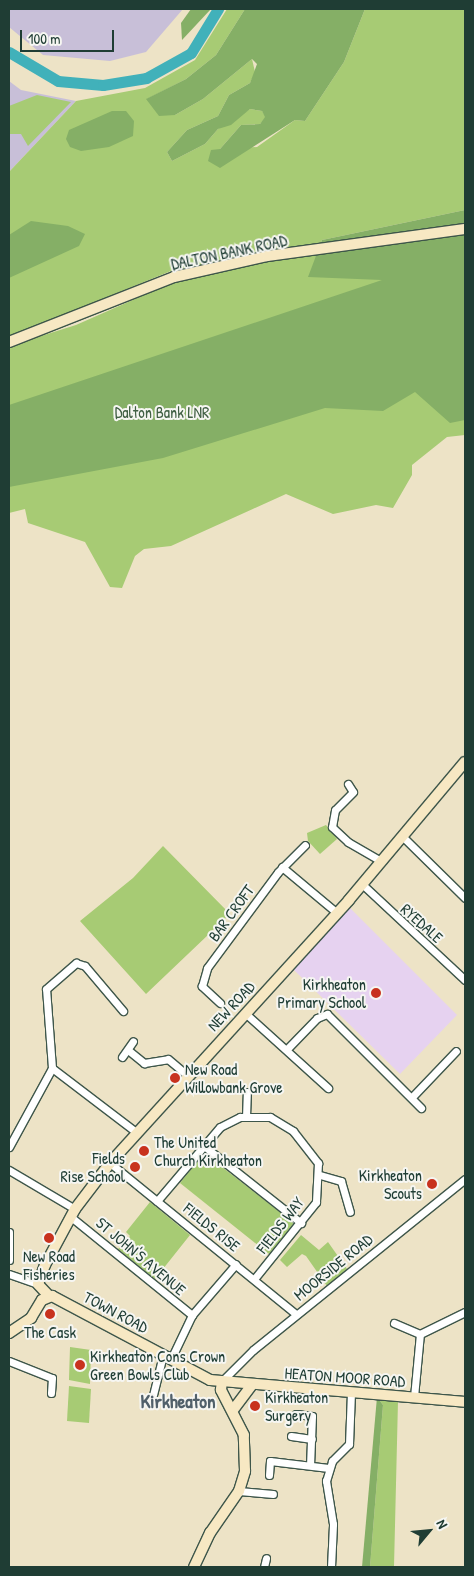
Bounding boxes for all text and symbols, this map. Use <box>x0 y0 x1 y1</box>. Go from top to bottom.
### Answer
scale bar <box>22 20 116 52</box>
text: 100 m <box>28 28 61 49</box>
street label: DALTON BANK ROAD <box>169 230 289 274</box>
park label: Dalton Bank LNR <box>115 402 209 422</box>
street label: BAR CROFT <box>204 881 258 945</box>
street label: RYEDALE <box>397 899 447 947</box>
place label: Kirkheaton Primary School <box>277 974 366 1012</box>
street label: NEW ROAD <box>203 977 259 1035</box>
marker: Kirkheaton Primary School <box>370 987 382 999</box>
place label: New Road Willowbank Grove <box>185 1059 283 1097</box>
marker: New Road Willowbank Grove <box>169 1072 181 1084</box>
place label: The United Church Kirkheaton <box>154 1132 262 1170</box>
marker: The United Church Kirkheaton <box>138 1145 150 1157</box>
place label: Fields Rise School <box>61 1148 125 1186</box>
marker: Fields Rise School <box>129 1161 141 1173</box>
place label: Kirkheaton Scouts <box>359 1165 422 1203</box>
marker: Kirkheaton Scouts <box>426 1178 438 1190</box>
street label: FIELDS WAY <box>252 1193 308 1257</box>
street label: FIELDS RISE <box>180 1199 244 1255</box>
street label: ST JOHN'S AVENUE <box>92 1213 190 1299</box>
street label: MOORSIDE ROAD <box>290 1229 376 1305</box>
marker: New Road Fisheries <box>43 1232 55 1244</box>
place label: New Road Fisheries <box>23 1246 75 1284</box>
street label: TOWN ROAD <box>81 1287 151 1337</box>
marker: The Cask <box>44 1308 56 1320</box>
place label: The Cask <box>24 1322 76 1342</box>
place label: Kirkheaton Cons Crown Green Bowls Club <box>90 1346 225 1384</box>
marker: Kirkheaton Cons Crown Green Bowls Club <box>74 1359 86 1371</box>
street label: HEATON MOOR ROAD <box>284 1363 406 1391</box>
place label: Kirkheaton Surgery <box>265 1387 328 1425</box>
district label: Kirkheaton <box>140 1391 216 1413</box>
marker: Kirkheaton Surgery <box>249 1400 261 1412</box>
north arrow <box>404 1506 454 1556</box>
text: N <box>433 1516 453 1531</box>

